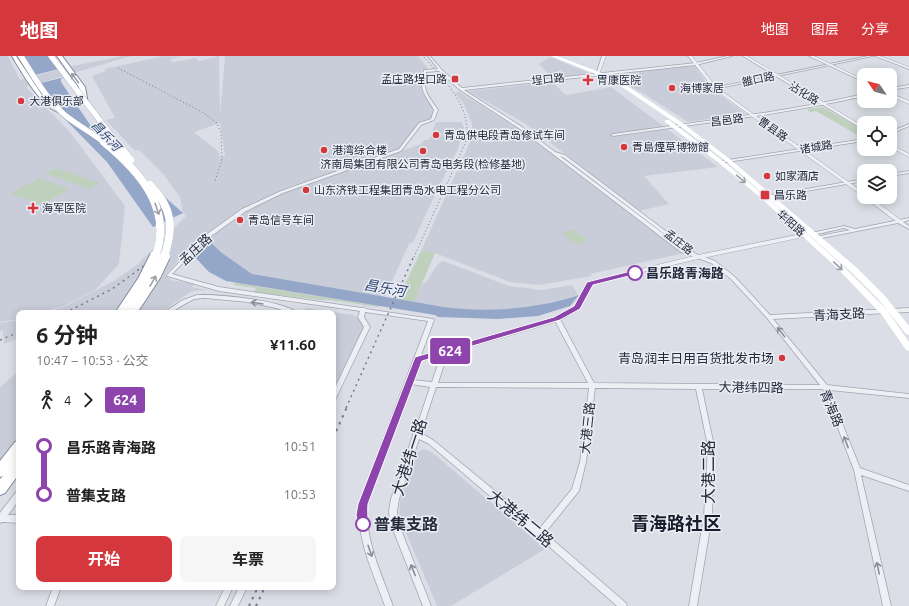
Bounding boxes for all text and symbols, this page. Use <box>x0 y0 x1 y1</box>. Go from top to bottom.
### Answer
text: 地图 <box>20 19 58 41</box>
text: 地图 <box>761 21 789 37</box>
text: 图层 <box>811 21 839 37</box>
text: 分享 <box>861 21 889 37</box>
north arrow <box>857 68 897 108</box>
map controls <box>857 68 897 204</box>
street label: 雒口路 <box>741 70 775 88</box>
street label: 埕口路 <box>531 71 565 87</box>
one-way arrow <box>71 73 79 84</box>
place label: 孟庄路埕口路 <box>381 73 447 85</box>
marker: 孟庄路埕口路 <box>450 74 460 84</box>
marker: 胃康医院 <box>582 74 594 86</box>
place label: 胃康医院 <box>597 74 641 86</box>
street label: 沾化路 <box>787 79 821 107</box>
place label: 海博家居 <box>680 82 724 94</box>
marker: 海博家居 <box>667 83 677 93</box>
place label: 大港俱乐部 <box>29 95 84 107</box>
marker: 大港俱乐部 <box>16 96 26 106</box>
street label: 昌邑路 <box>710 112 744 128</box>
street label: 曹县路 <box>756 115 790 143</box>
button: locate <box>857 116 897 156</box>
water label: 昌乐河 <box>89 118 125 155</box>
place label: 青岛供电段青岛修试车间 <box>444 129 565 141</box>
marker: 青岛供电段青岛修试车间 <box>431 130 441 140</box>
street label: 诸城路 <box>799 138 833 156</box>
place label: 青島煙草博物館 <box>632 141 709 153</box>
marker: 青島煙草博物館 <box>619 142 629 152</box>
place label: 港湾综合楼 <box>332 144 387 156</box>
marker: 港湾综合楼 <box>319 145 329 155</box>
marker: 济南局集团有限公司青岛电务段(检修基地) <box>418 146 428 156</box>
place label: 济南局集团有限公司青岛电务段(检修基地) <box>321 158 525 171</box>
button: layers <box>857 164 897 204</box>
place label: 如家酒店 <box>775 170 819 182</box>
marker: 如家酒店 <box>762 171 772 181</box>
one-way arrow <box>736 175 747 184</box>
place label: 山东济铁工程集团青岛水电工程分公司 <box>314 184 501 196</box>
marker: 山东济铁工程集团青岛水电工程分公司 <box>301 185 311 195</box>
marker: 昌乐路 <box>759 189 771 201</box>
place label: 昌乐路 <box>774 189 807 201</box>
marker: 海军医院 <box>27 202 39 214</box>
place label: 海军医院 <box>42 202 86 214</box>
one-way arrow <box>153 202 161 214</box>
street label: 华阳路 <box>775 208 807 238</box>
place label: 青岛信号车间 <box>248 214 314 226</box>
marker: 青岛信号车间 <box>235 215 245 225</box>
street label: 孟庄路 <box>662 227 696 257</box>
street label: 孟庄路 <box>176 231 214 267</box>
one-way arrow <box>833 261 843 271</box>
marker: 昌乐路青海路 <box>627 265 643 281</box>
place label: 昌乐路青海路 <box>646 266 724 280</box>
one-way arrow <box>149 275 157 287</box>
water label: 昌乐河 <box>363 276 410 300</box>
one-way arrow <box>251 299 264 307</box>
street label: 青海支路 <box>813 306 865 322</box>
text: 6 分钟 <box>36 322 98 347</box>
one-way arrow <box>776 326 785 337</box>
text: ¥11.60 <box>270 336 316 353</box>
line badge: 624 <box>427 338 473 364</box>
text: 624 <box>438 343 462 359</box>
place label: 青岛润丰日用百货批发市场 <box>618 351 774 365</box>
text: 10:47 – 10:53 · 公交 <box>36 353 149 367</box>
marker: 青岛润丰日用百货批发市场 <box>777 353 787 363</box>
street label: 大港纬四路 <box>718 379 784 395</box>
street label: 青海路 <box>818 387 846 429</box>
icon: walk <box>36 389 58 411</box>
icon: forward <box>77 389 99 411</box>
text: 624 <box>113 392 137 408</box>
text: 4 <box>64 393 71 407</box>
street label: 大港三路 <box>577 401 597 455</box>
street label: 大港纬一路 <box>388 416 430 498</box>
one-way arrow <box>842 437 850 449</box>
text: 昌乐路青海路 <box>66 439 156 456</box>
text: 10:51 <box>283 439 316 453</box>
street label: 大港二路 <box>699 440 717 504</box>
street label: 大港纬二路 <box>485 485 557 551</box>
text: 普集支路 <box>66 487 126 504</box>
text: 10:53 <box>283 487 316 501</box>
district label: 青海路社区 <box>631 513 721 533</box>
place label: 普集支路 <box>374 515 438 533</box>
marker: 普集支路 <box>355 516 371 532</box>
button: 开始 <box>36 536 172 582</box>
button: 车票 <box>180 536 316 582</box>
one-way arrow <box>367 545 375 557</box>
one-way arrow <box>874 562 882 575</box>
one-way arrow <box>408 564 416 576</box>

